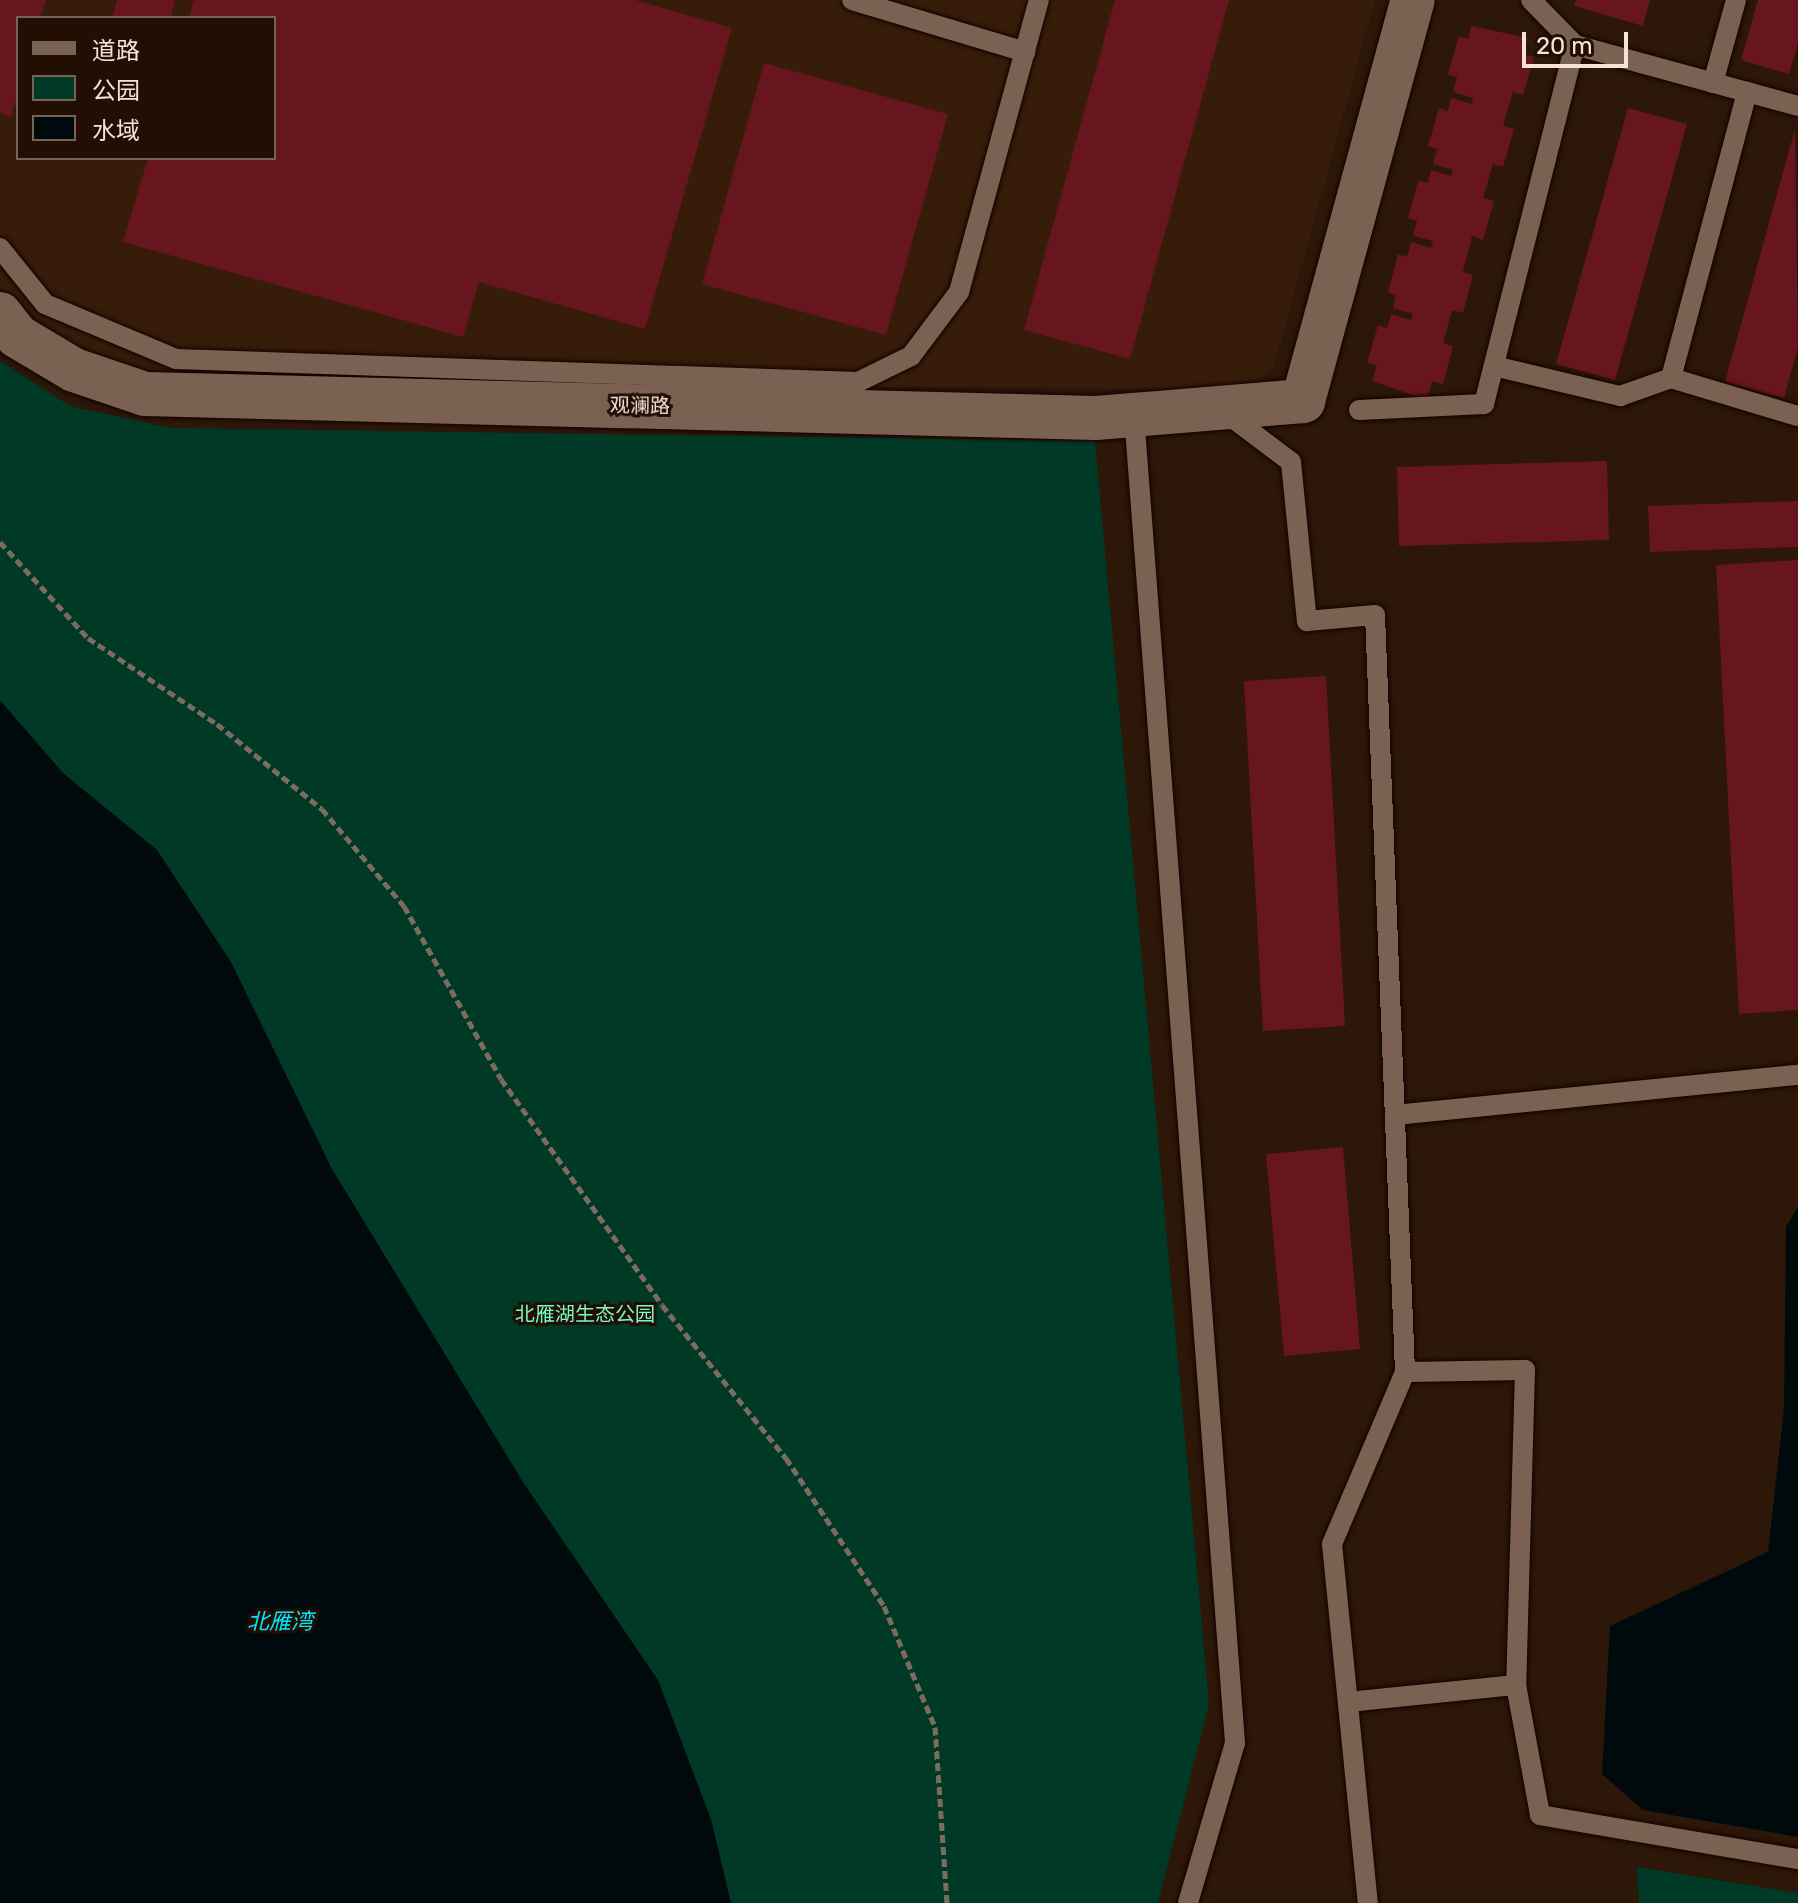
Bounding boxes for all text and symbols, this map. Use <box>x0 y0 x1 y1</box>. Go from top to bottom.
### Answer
legend <box>16 16 276 160</box>
scale bar <box>1526 16 1632 66</box>
text: 20 m <box>1536 32 1593 60</box>
text: 道路 <box>92 37 140 65</box>
text: 公园 <box>92 77 140 105</box>
text: 水域 <box>92 117 140 145</box>
street label: 观澜路 <box>610 393 670 419</box>
park label: 北雁湖生态公园 <box>515 1302 655 1326</box>
water label: 北雁湾 <box>247 1609 313 1635</box>

